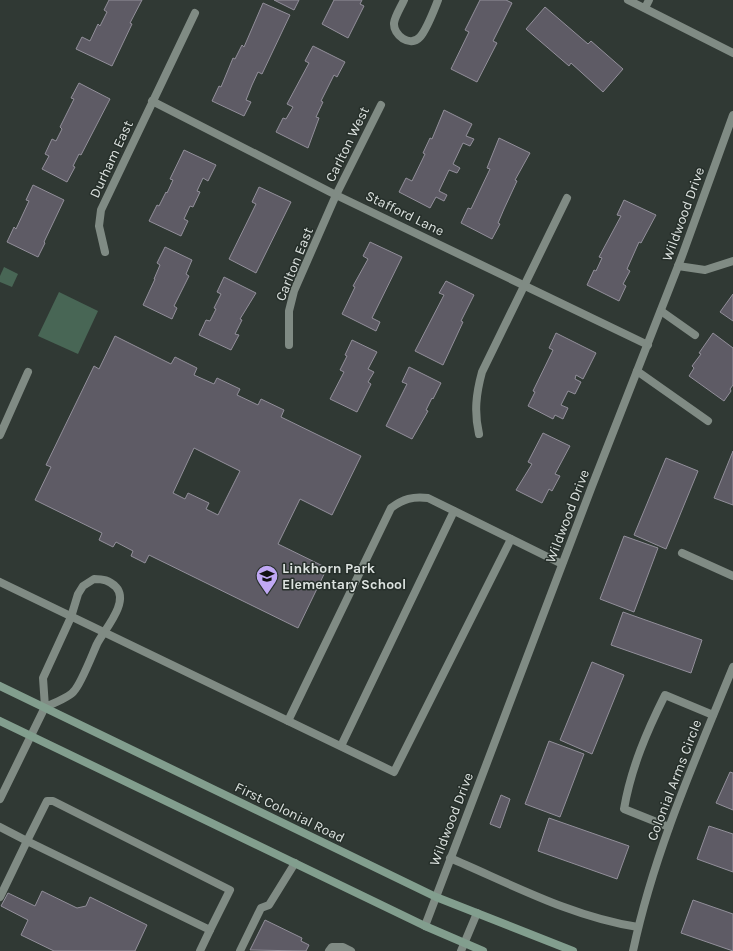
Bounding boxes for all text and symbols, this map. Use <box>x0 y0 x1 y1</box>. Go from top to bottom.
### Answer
street label: Carlton West <box>322 104 373 185</box>
street label: Durham East <box>86 118 137 201</box>
street label: Wildwood Drive <box>659 165 708 263</box>
street label: Stafford Lane <box>363 187 447 240</box>
street label: Carlton East <box>272 225 317 304</box>
street label: Wildwood Drive <box>542 467 593 565</box>
place label: Linkhorn Park Elementary School <box>282 560 406 593</box>
school or university icon: Linkhorn Park Elementary School <box>254 563 280 596</box>
street label: Colonial Arms Circle <box>644 717 705 843</box>
street label: Wildwood Drive <box>426 770 477 868</box>
street label: First Colonial Road <box>232 778 347 846</box>

